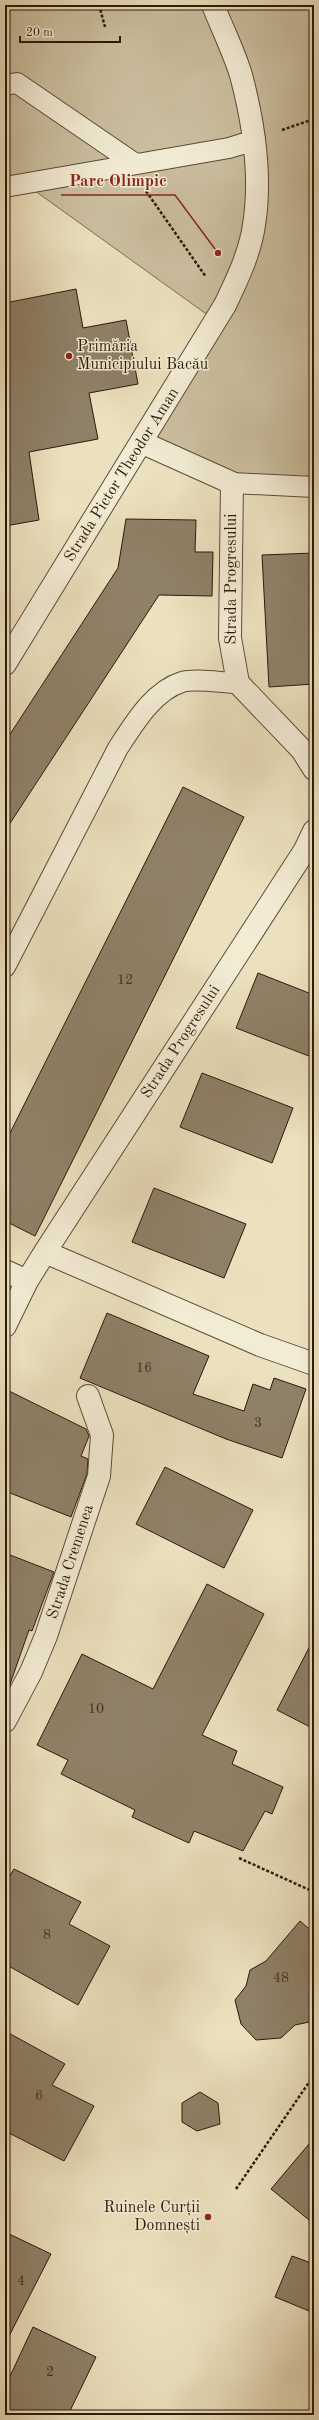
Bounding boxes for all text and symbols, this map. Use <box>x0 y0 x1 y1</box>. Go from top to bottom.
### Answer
scale bar <box>20 18 120 44</box>
text: 20 m <box>26 27 53 39</box>
callout: Parc Olimpic <box>61 166 175 195</box>
text: Parc Olimpic <box>69 173 167 190</box>
place label: Primăria Municipiului Bacău <box>77 339 209 373</box>
marker: Primăria Municipiului Bacău <box>64 351 74 361</box>
street label: Strada Pictor Theodor Aman <box>62 385 182 565</box>
street label: Strada Progresului <box>224 513 240 645</box>
house number: 12 <box>117 973 133 987</box>
street label: Strada Progresului <box>139 983 223 1101</box>
house number: 16 <box>136 1361 152 1375</box>
house number: 3 <box>254 1416 262 1430</box>
street label: Strada Cremenea <box>45 1503 97 1621</box>
house number: 10 <box>88 1702 104 1716</box>
house number: 8 <box>43 1928 51 1942</box>
house number: 48 <box>273 1971 289 1985</box>
house number: 6 <box>35 2089 43 2103</box>
place label: Ruinele Curții Domnești <box>103 2200 200 2235</box>
marker: Ruinele Curții Domnești <box>203 2212 213 2222</box>
house number: 4 <box>17 2274 25 2288</box>
house number: 2 <box>46 2365 54 2379</box>

